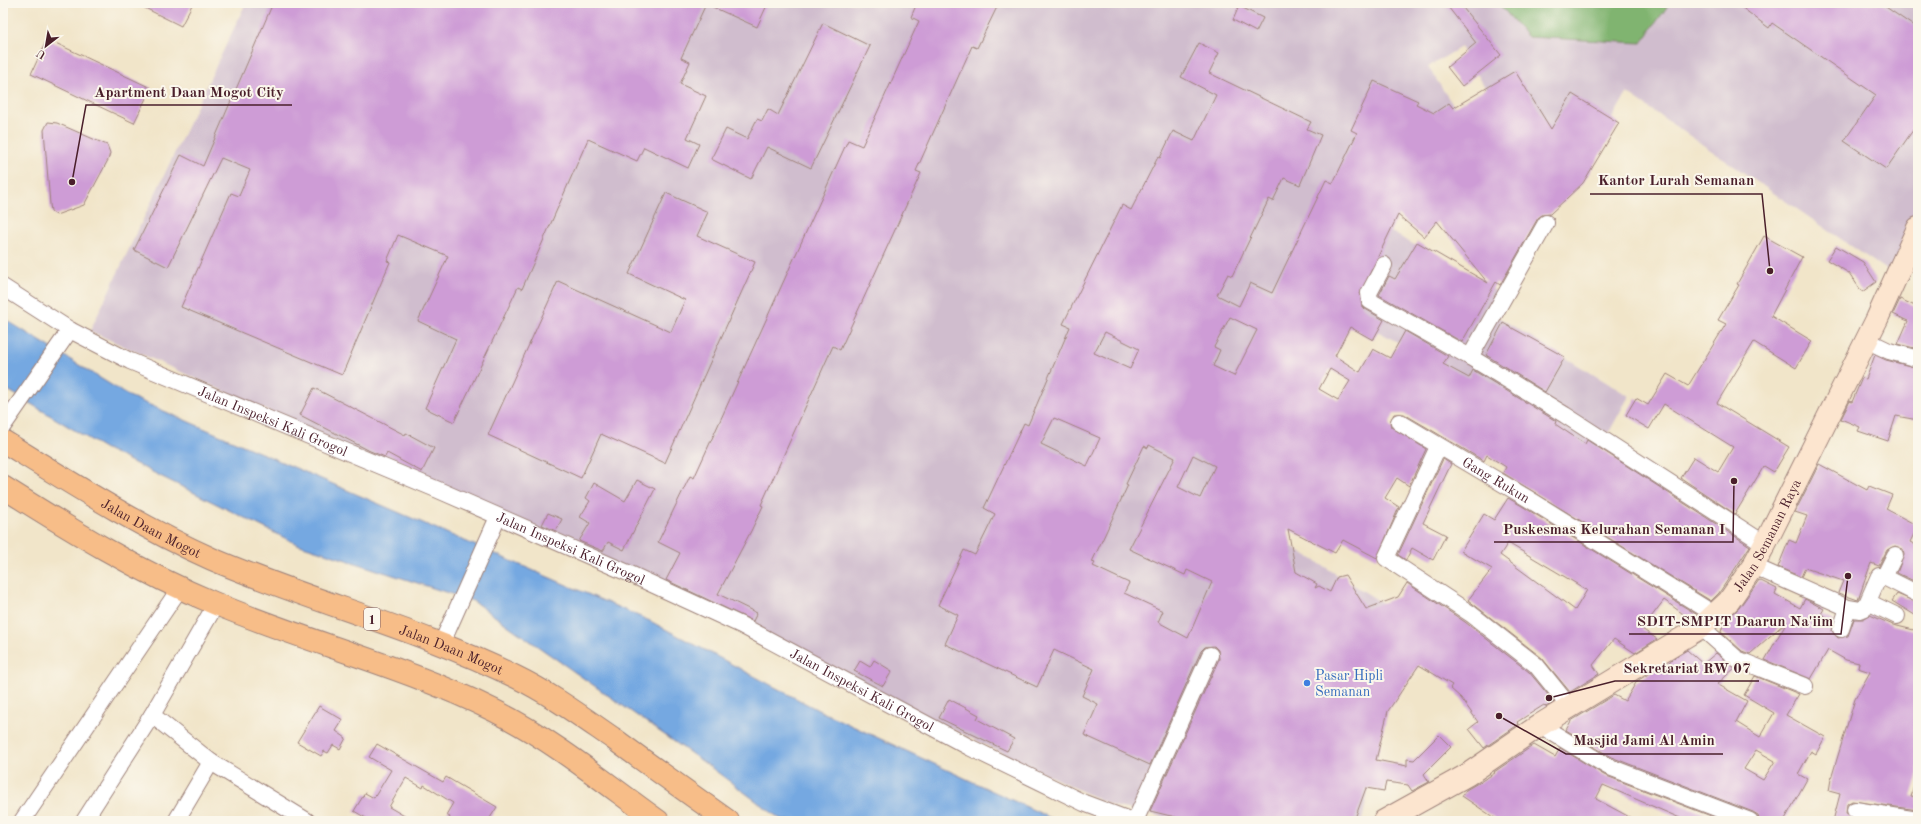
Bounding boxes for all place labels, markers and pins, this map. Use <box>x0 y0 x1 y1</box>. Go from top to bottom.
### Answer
callout: Apartment Daan Mogot City <box>86 78 292 105</box>
callout: Kantor Lurah Semanan <box>1590 167 1762 194</box>
callout: Puskesmas Kelurahan Semanan I <box>1494 515 1733 542</box>
callout: SDIT-SMPIT Daarun Na'iim <box>1629 607 1841 634</box>
callout: Sekretariat RW 07 <box>1615 654 1759 681</box>
place label: Pasar Hipli Semanan <box>1315 669 1383 699</box>
marker: Pasar Hipli Semanan <box>1302 678 1312 688</box>
callout: Masjid Jami Al Amin <box>1566 727 1723 754</box>

